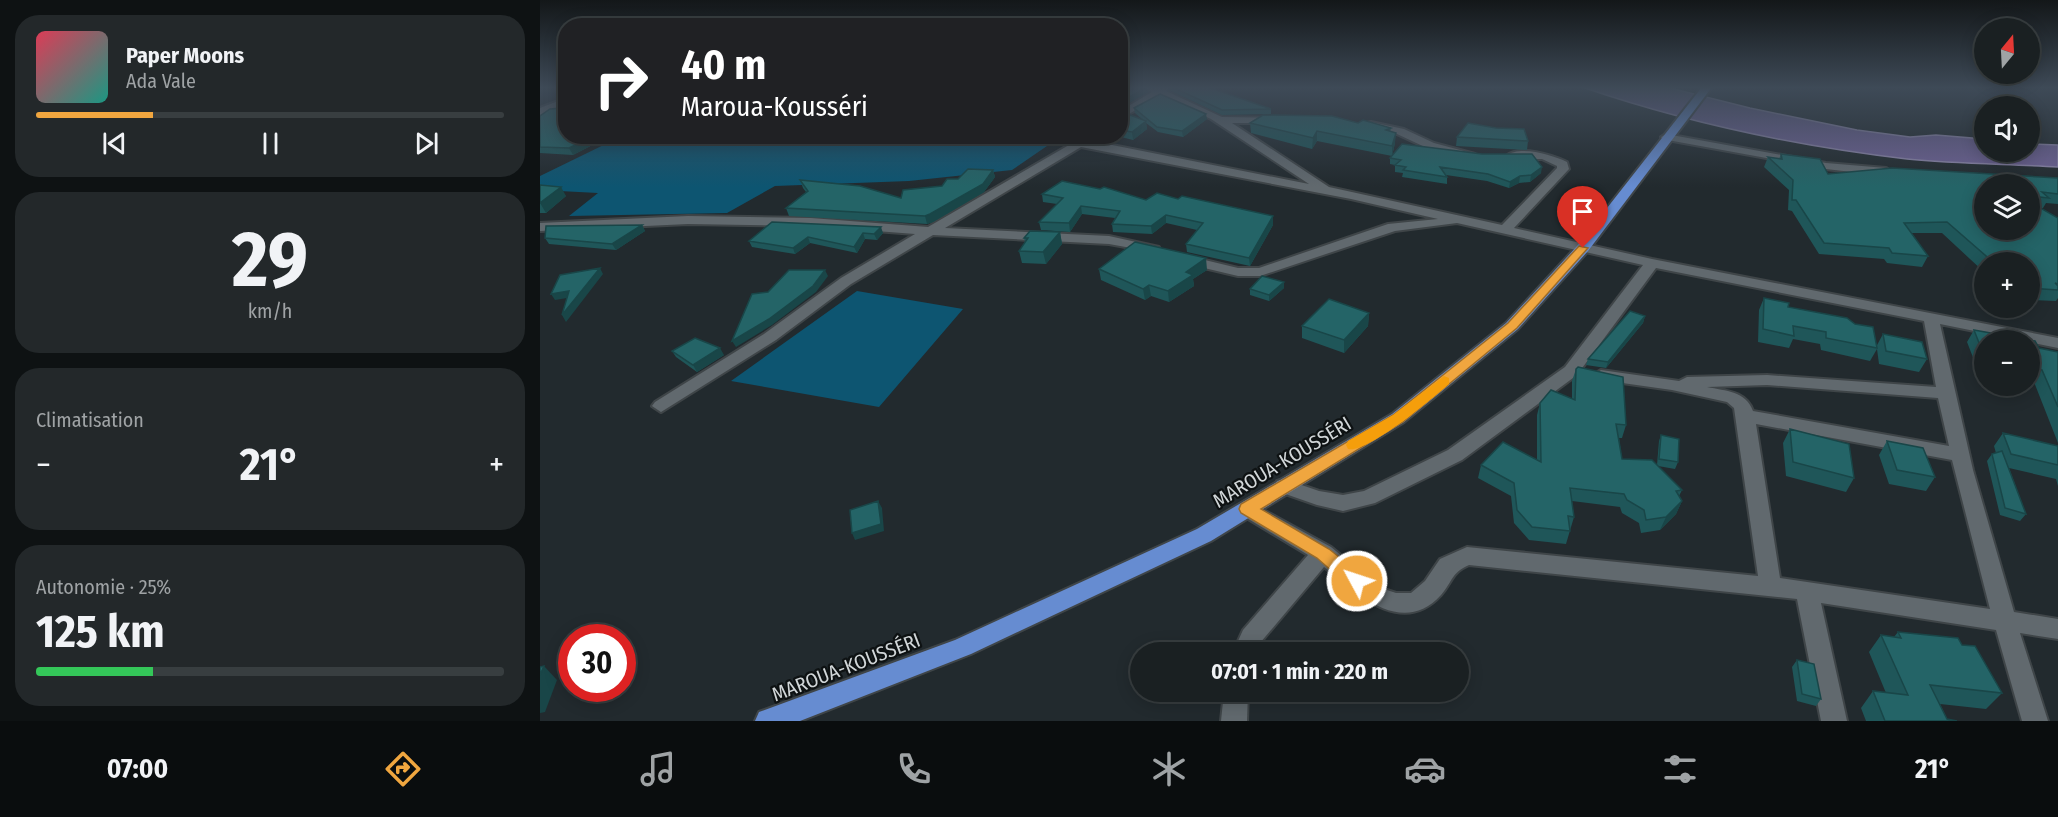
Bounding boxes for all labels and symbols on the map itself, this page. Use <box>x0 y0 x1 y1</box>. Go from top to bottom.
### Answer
north arrow <box>1974 18 2040 84</box>
pin <box>1557 186 1608 248</box>
street label: MAROUA-KOUSSÉRI <box>1209 411 1355 513</box>
position arrow <box>1325 549 1389 613</box>
speed limit sign: 30 <box>558 624 636 702</box>
street label: MAROUA-KOUSSÉRI <box>768 628 924 706</box>

